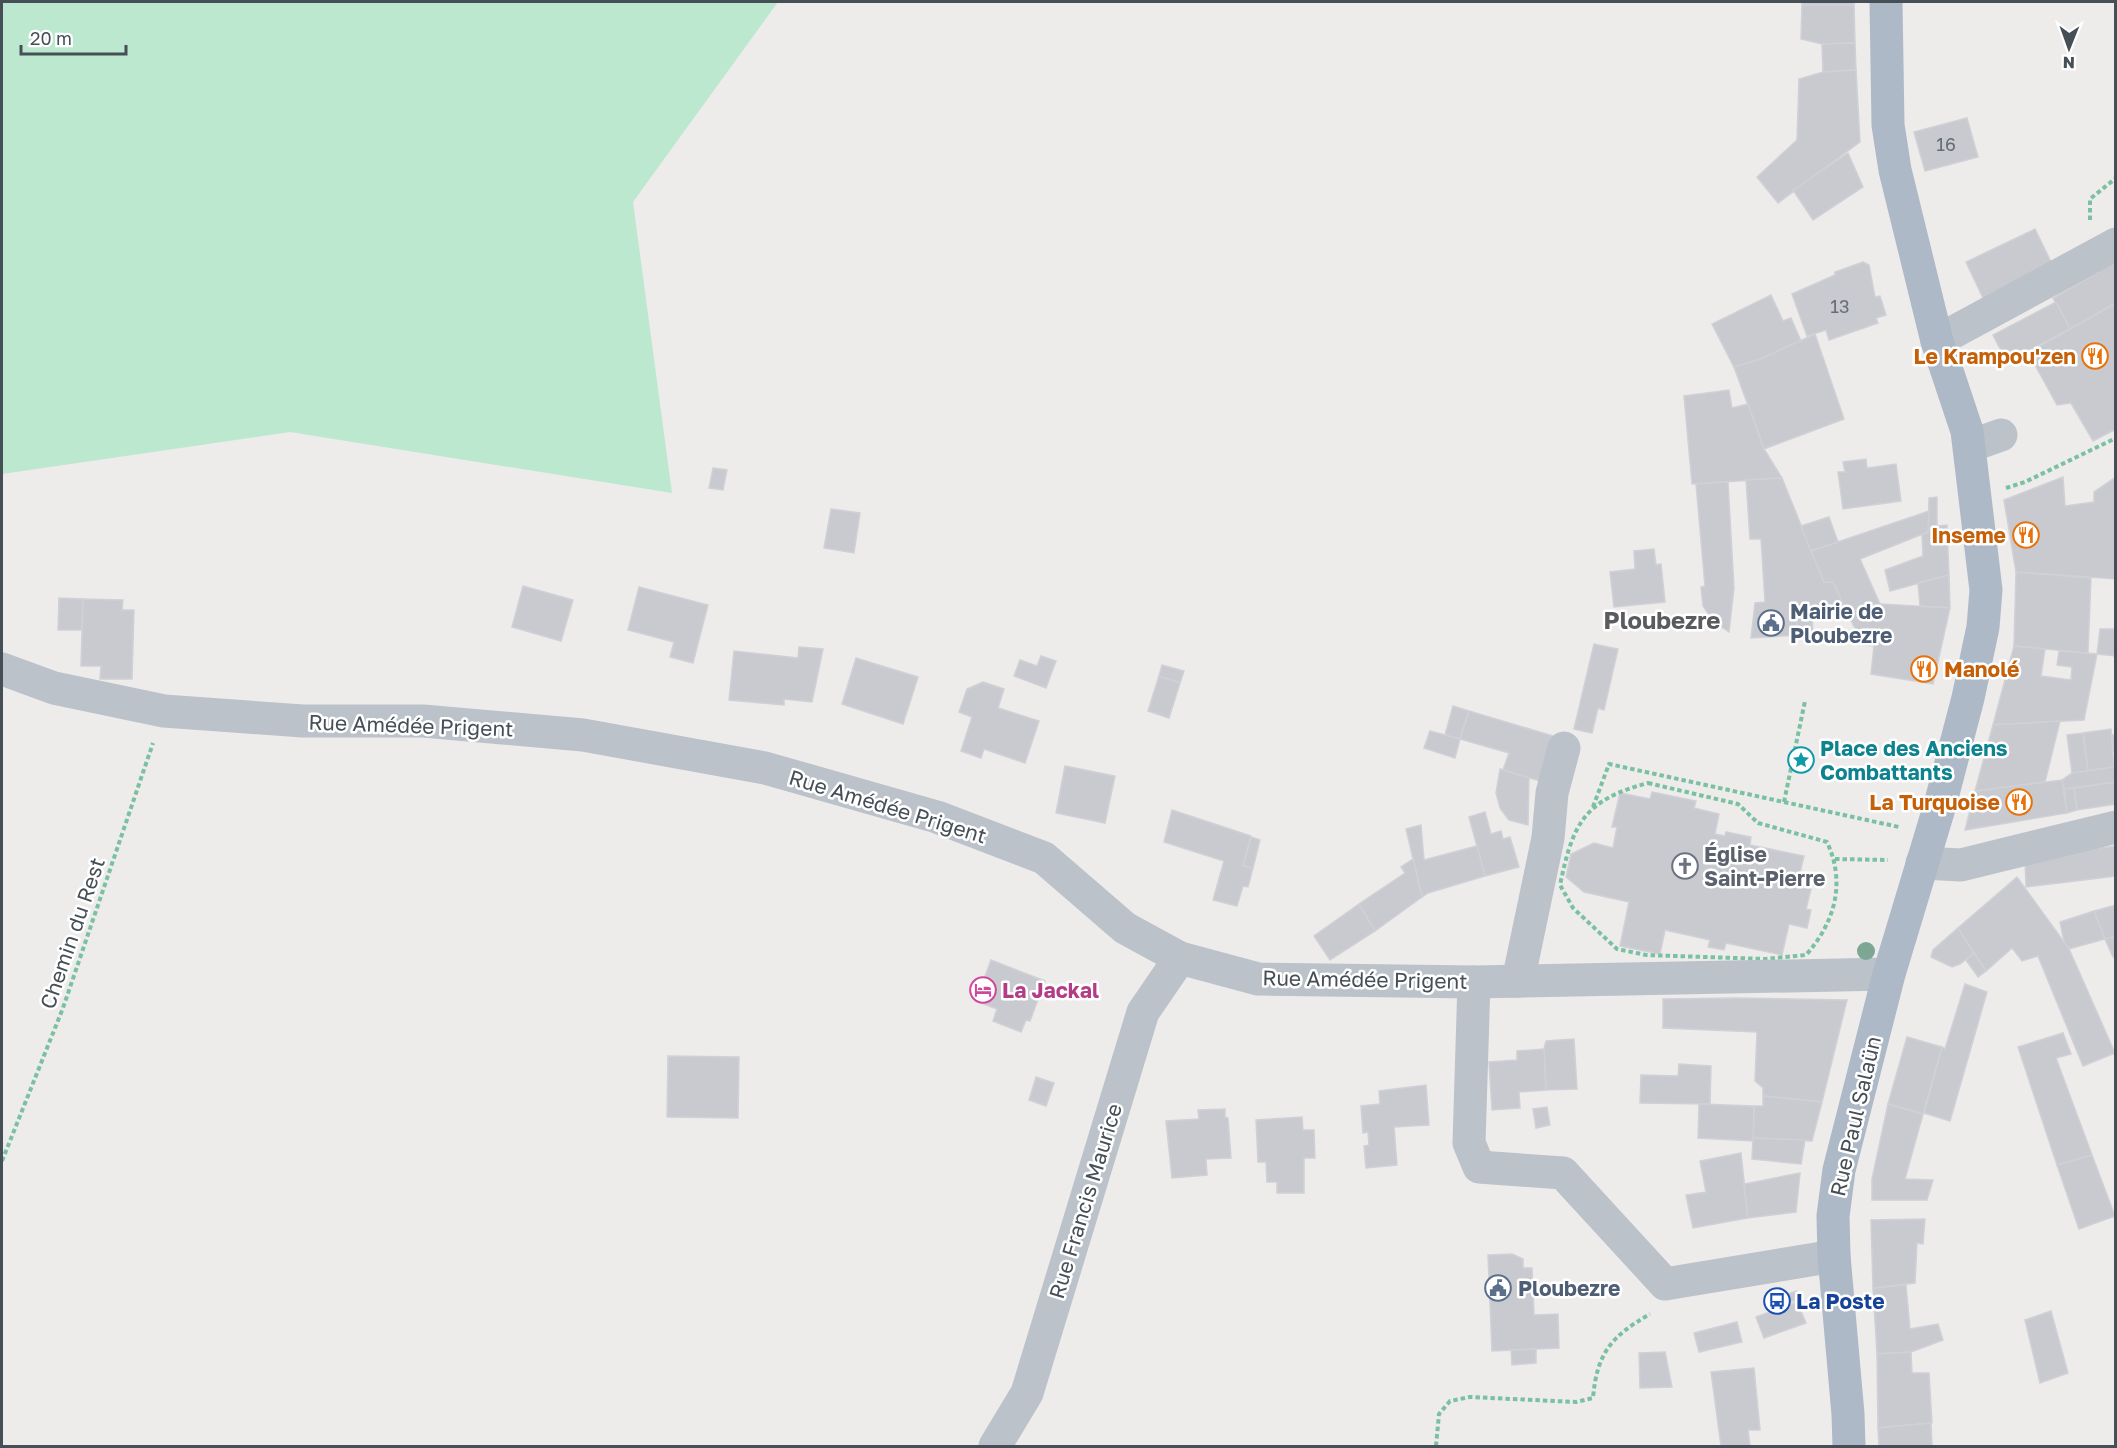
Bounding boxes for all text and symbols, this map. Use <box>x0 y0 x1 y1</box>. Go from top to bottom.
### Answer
scale bar <box>21 18 126 56</box>
north arrow <box>2039 18 2099 78</box>
text: 20 m <box>30 27 72 49</box>
text: N <box>2062 53 2075 73</box>
house number: 16 <box>1936 133 1956 155</box>
house number: 13 <box>1830 295 1850 317</box>
restaurant icon: Le Krampou'zen <box>2080 341 2110 371</box>
place label: Le Krampou'zen <box>1914 343 2076 369</box>
restaurant icon: Inseme <box>2011 520 2041 550</box>
place label: Inseme <box>1931 522 2006 548</box>
place label: Mairie de Ploubezre <box>1790 598 1892 648</box>
district label: Ploubezre <box>1604 605 1720 634</box>
public building icon: Mairie de Ploubezre <box>1756 608 1786 638</box>
restaurant icon: Manolé <box>1909 654 1939 684</box>
place label: Manolé <box>1944 656 2020 682</box>
street label: Rue Amédée Prigent <box>308 708 514 742</box>
place label: Place des Anciens Combattants <box>1820 735 2008 785</box>
place icon: Place des Anciens Combattants <box>1786 745 1816 775</box>
street label: Rue Amédée Prigent <box>786 764 990 848</box>
restaurant icon: La Turquoise <box>2004 787 2034 817</box>
place label: La Turquoise <box>1869 789 2000 815</box>
place label: Église Saint-Pierre <box>1704 841 1825 891</box>
church icon: Église Saint-Pierre <box>1670 851 1700 881</box>
street label: Chemin du Rest <box>34 854 110 1012</box>
street label: Rue Amédée Prigent <box>1262 964 1468 994</box>
hotel icon: La Jackal <box>968 975 998 1005</box>
place label: La Jackal <box>1002 977 1099 1003</box>
street label: Rue Paul Salaün <box>1824 1033 1886 1199</box>
street label: Rue Francis Maurice <box>1043 1100 1127 1302</box>
public building icon: Ploubezre <box>1483 1273 1513 1303</box>
place label: Ploubezre <box>1518 1275 1620 1301</box>
bus stop icon: La Poste <box>1762 1286 1792 1316</box>
place label: La Poste <box>1796 1288 1885 1314</box>

